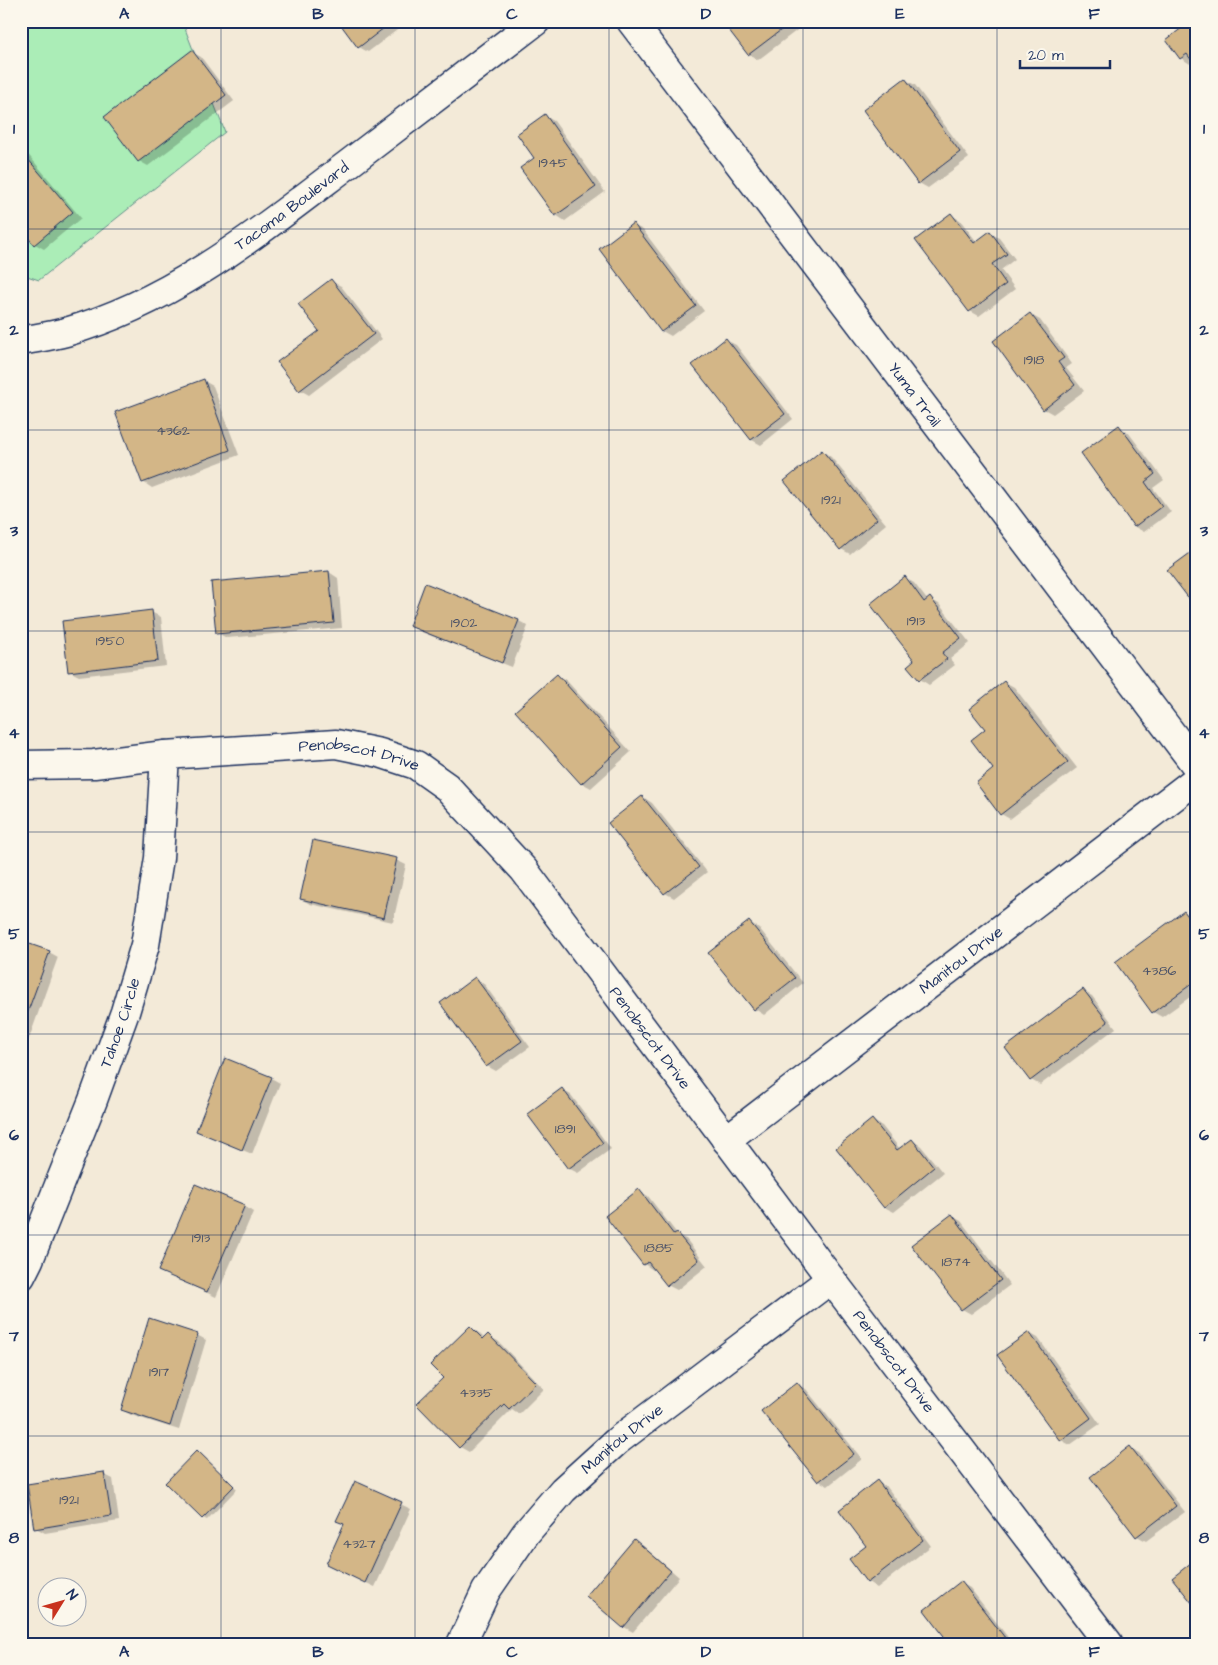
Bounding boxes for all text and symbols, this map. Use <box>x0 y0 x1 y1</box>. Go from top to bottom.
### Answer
text: A <box>119 3 130 25</box>
text: B <box>312 3 324 25</box>
text: C <box>506 3 518 25</box>
text: D <box>701 3 712 25</box>
text: E <box>895 3 905 25</box>
text: F <box>1088 3 1100 25</box>
scale bar <box>1020 38 1110 70</box>
text: 20 m <box>1028 45 1064 66</box>
text: 1 <box>13 118 16 140</box>
text: 1 <box>1203 118 1206 140</box>
house number: 1945 <box>538 153 568 173</box>
street label: Tacoma Boulevard <box>230 156 354 256</box>
text: 2 <box>8 319 19 341</box>
text: 2 <box>1198 319 1209 341</box>
house number: 1918 <box>1024 350 1044 370</box>
street label: Yuma Trail <box>883 358 946 431</box>
house number: 4362 <box>156 421 190 441</box>
house number: 1921 <box>821 490 841 510</box>
text: 3 <box>9 520 19 542</box>
text: 3 <box>1199 520 1209 542</box>
house number: 1913 <box>907 611 925 631</box>
house number: 1902 <box>451 613 477 633</box>
house number: 1950 <box>96 631 124 651</box>
text: 4 <box>9 722 20 744</box>
text: 4 <box>1199 722 1210 744</box>
street label: Penobscot Drive <box>298 733 423 776</box>
street label: Manitou Drive <box>914 920 1008 999</box>
text: 5 <box>8 923 20 945</box>
text: 5 <box>1198 923 1210 945</box>
house number: 4386 <box>1142 961 1176 981</box>
street label: Tahoe Circle <box>95 975 146 1071</box>
street label: Penobscot Drive <box>604 982 696 1094</box>
house number: 1891 <box>555 1119 576 1139</box>
text: 6 <box>9 1124 19 1146</box>
text: 6 <box>1199 1124 1209 1146</box>
house number: 1913 <box>192 1228 210 1248</box>
house number: 1885 <box>644 1238 674 1258</box>
house number: 1874 <box>941 1252 971 1272</box>
street label: Penobscot Drive <box>848 1306 940 1417</box>
text: 7 <box>8 1325 19 1347</box>
text: 7 <box>1198 1325 1209 1347</box>
house number: 1917 <box>149 1362 169 1382</box>
house number: 4335 <box>459 1383 493 1403</box>
street label: Manitou Drive <box>576 1399 668 1479</box>
house number: 1921 <box>59 1490 79 1510</box>
text: 8 <box>9 1527 20 1549</box>
text: 8 <box>1199 1527 1210 1549</box>
house number: 4327 <box>342 1534 376 1554</box>
north arrow <box>38 1578 88 1628</box>
text: N <box>61 1585 82 1604</box>
text: A <box>119 1641 130 1663</box>
text: B <box>312 1641 324 1663</box>
text: C <box>506 1641 518 1663</box>
text: D <box>701 1641 712 1663</box>
text: E <box>895 1641 905 1663</box>
text: F <box>1088 1641 1100 1663</box>

